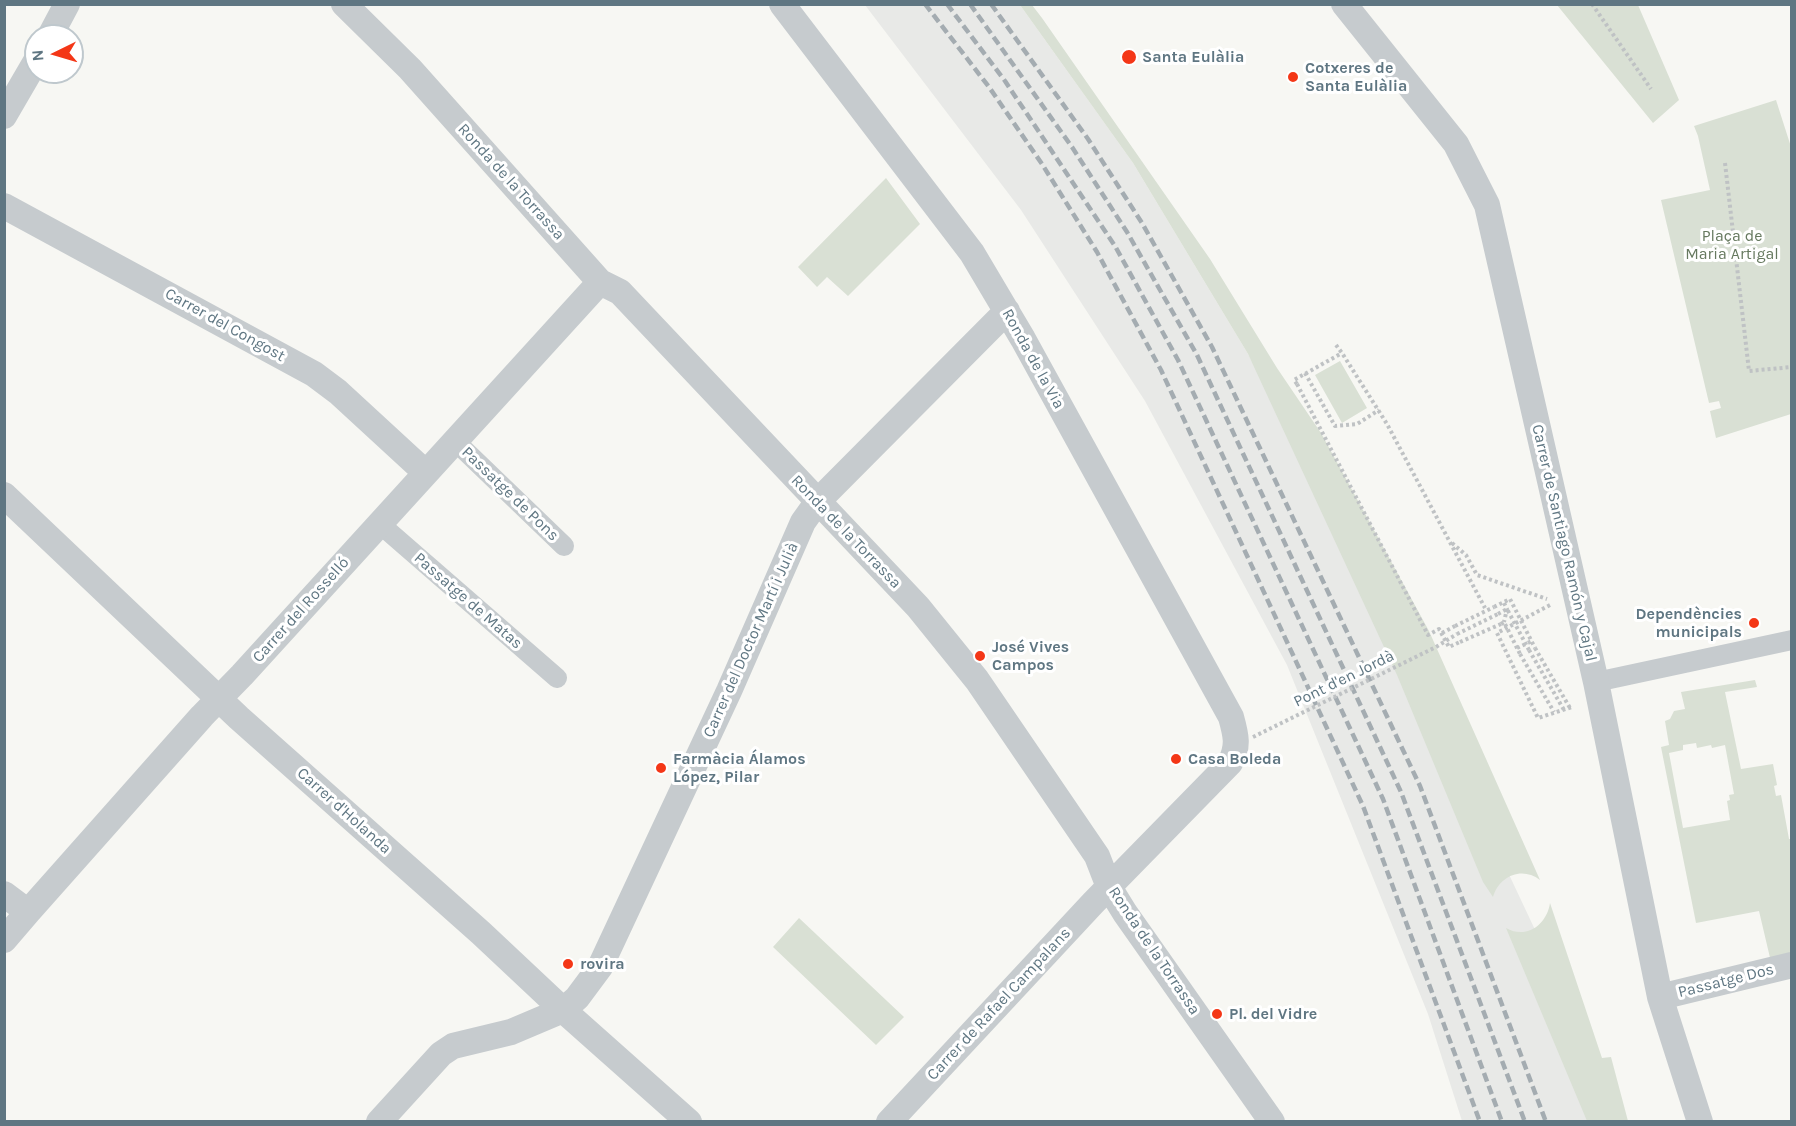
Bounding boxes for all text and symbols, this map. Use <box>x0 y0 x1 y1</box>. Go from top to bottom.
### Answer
north arrow <box>24 24 84 84</box>
place label: Santa Eulàlia <box>1142 47 1244 67</box>
marker: Santa Eulàlia <box>1120 48 1138 66</box>
text: N <box>28 49 48 62</box>
place label: Cotxeres de Santa Eulàlia <box>1305 58 1407 96</box>
marker: Cotxeres de Santa Eulàlia <box>1286 70 1300 84</box>
street label: Ronda de la Torrassa <box>454 120 568 244</box>
park label: Plaça de Maria Artigal <box>1685 226 1779 264</box>
street label: Carrer del Congost <box>162 284 288 366</box>
street label: Ronda de la Via <box>998 306 1068 412</box>
street label: Carrer de Santiago Ramón y Cajal <box>1527 423 1601 663</box>
street label: Passatge de Pons <box>457 443 563 545</box>
street label: Ronda de la Torrassa <box>787 471 905 593</box>
street label: Carrer del Doctor Martí i Julià <box>699 540 803 740</box>
street label: Passatge de Matas <box>410 549 526 653</box>
street label: Carrer del Rosselló <box>249 553 353 667</box>
place label: Dependències municipals <box>1635 604 1742 642</box>
marker: Dependències municipals <box>1747 616 1761 630</box>
place label: José Vives Campos <box>992 637 1069 675</box>
street label: Pont d'en Jordà <box>1291 646 1397 712</box>
marker: José Vives Campos <box>973 649 987 663</box>
place label: Farmàcia Álamos López, Pilar <box>673 749 806 787</box>
place label: Casa Boleda <box>1188 749 1281 769</box>
marker: Casa Boleda <box>1169 752 1183 766</box>
marker: Farmàcia Álamos López, Pilar <box>654 761 668 775</box>
street label: Carrer d'Holanda <box>293 764 395 858</box>
street label: Ronda de la Torrassa <box>1104 883 1204 1019</box>
street label: Carrer de Rafael Campalans <box>923 924 1075 1084</box>
place label: rovira <box>580 954 625 974</box>
marker: rovira <box>561 957 575 971</box>
street label: Passatge Dos <box>1676 960 1776 1002</box>
place label: Pl. del Vidre <box>1229 1004 1317 1024</box>
marker: Pl. del Vidre <box>1210 1007 1224 1021</box>

